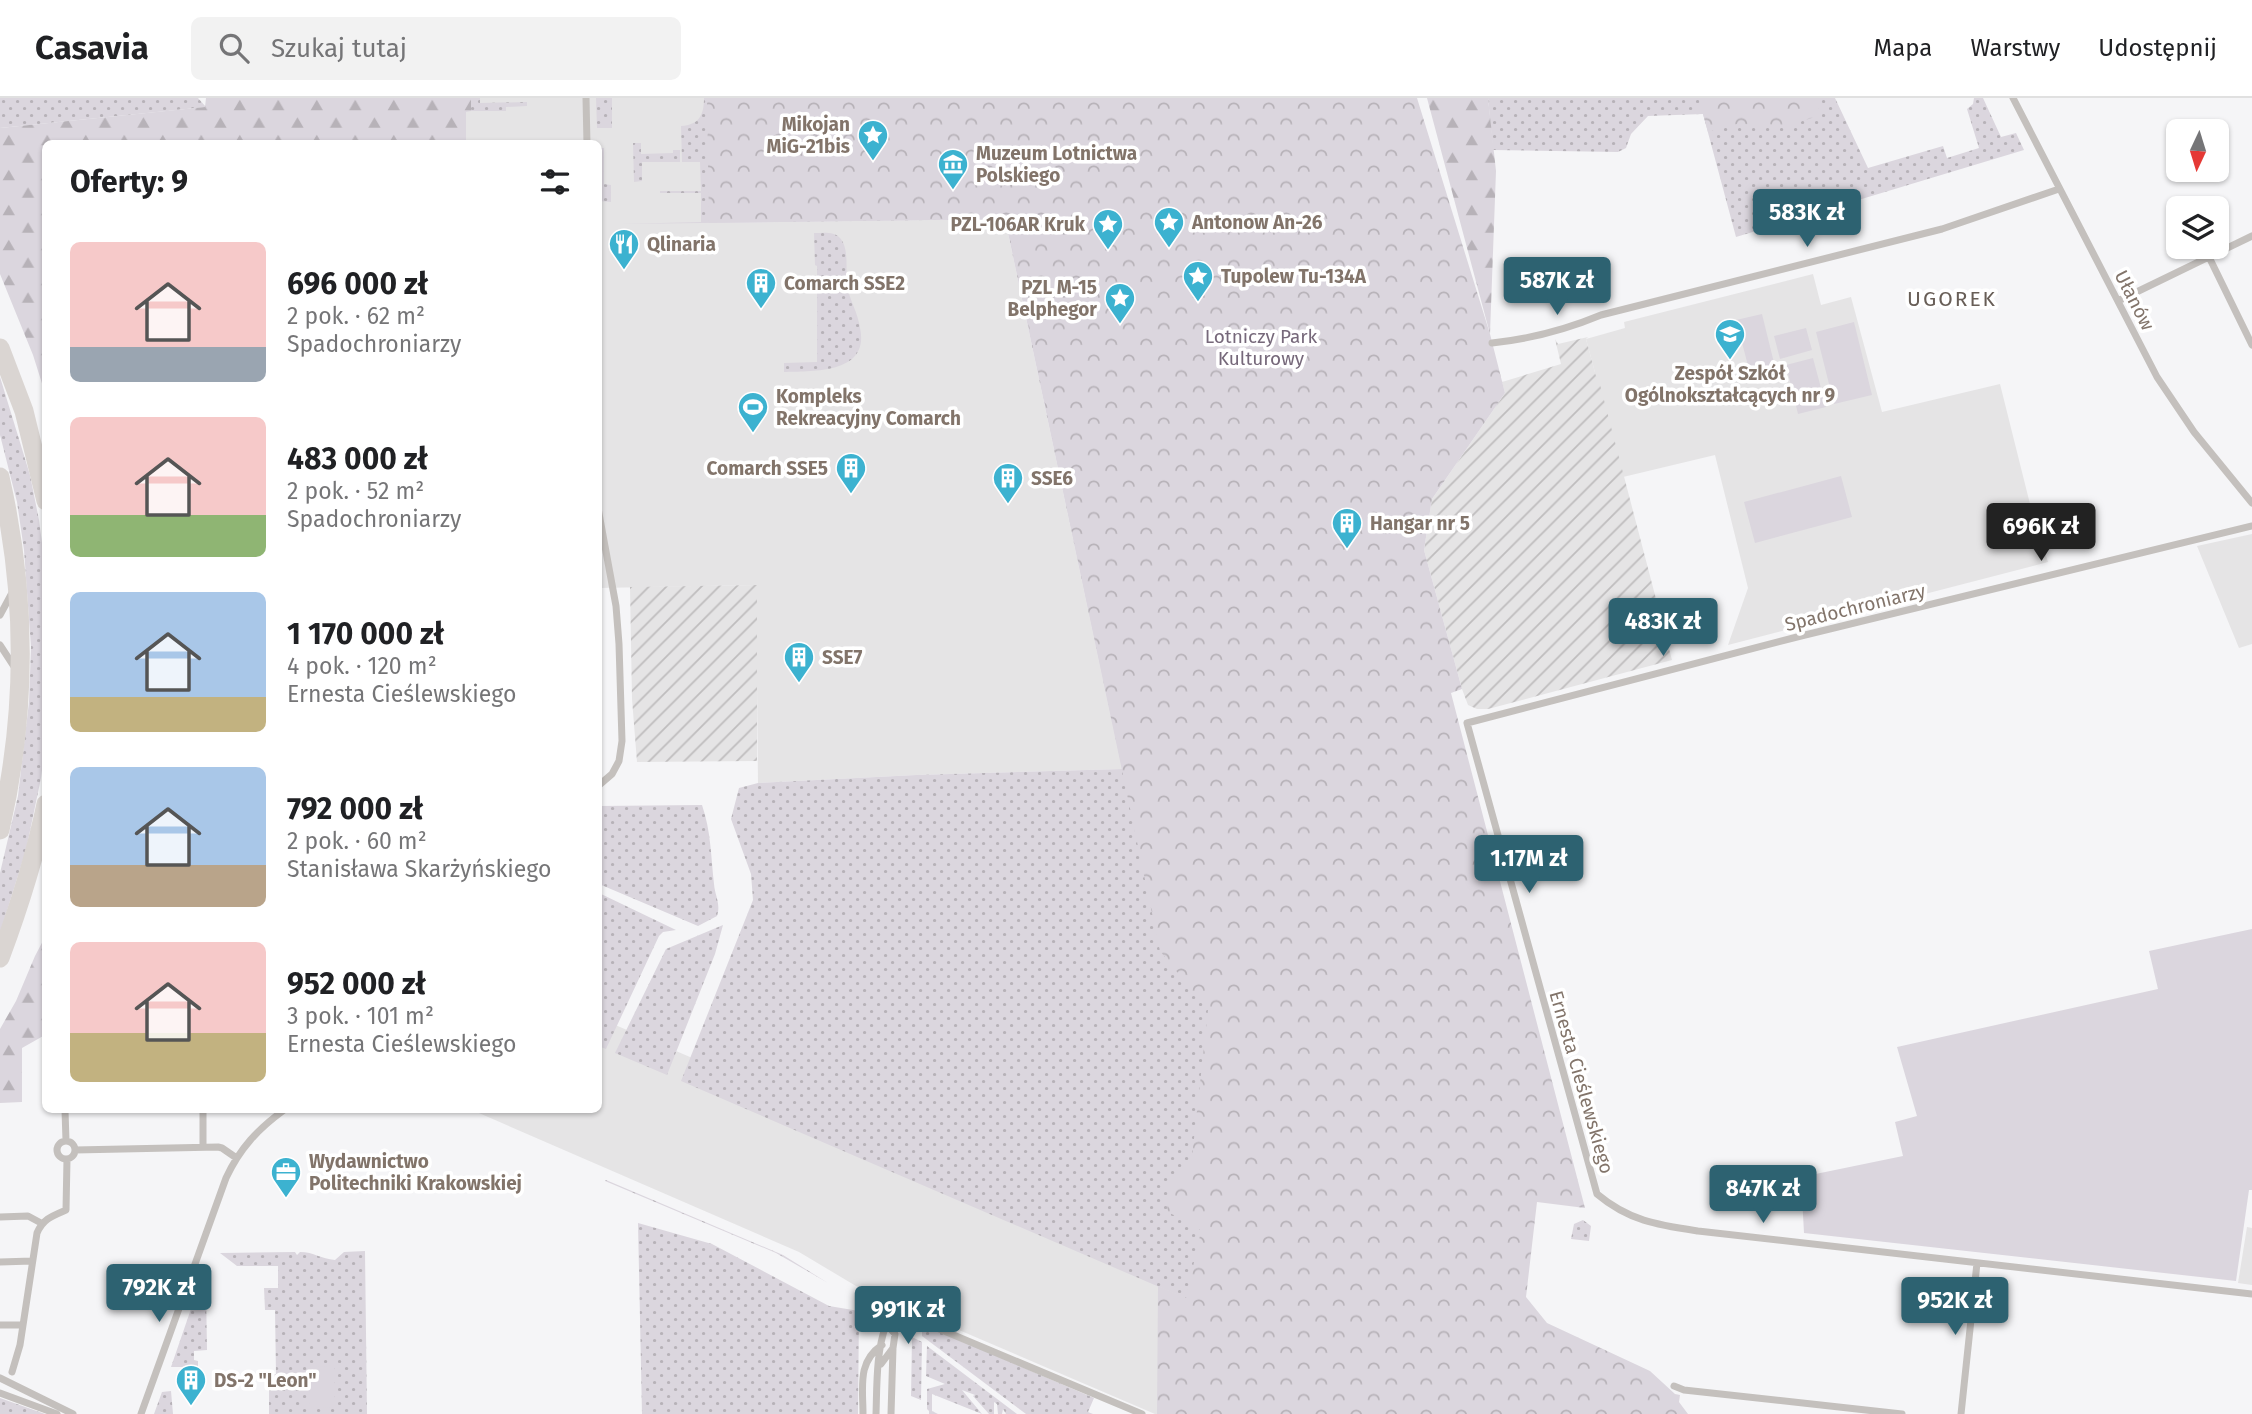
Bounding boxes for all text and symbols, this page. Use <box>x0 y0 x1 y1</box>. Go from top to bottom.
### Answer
search box <box>191 17 681 80</box>
text: Casavia <box>35 28 149 68</box>
icon: search <box>215 29 253 67</box>
text: Szukaj tutaj <box>271 33 407 64</box>
text: Mapa <box>1874 34 1932 62</box>
text: Warstwy <box>1970 34 2060 62</box>
text: Udostępnij <box>2098 34 2217 62</box>
place label: Mikojan MiG-21bis <box>767 113 850 158</box>
place icon: Mikojan MiG-21bis <box>856 118 890 162</box>
north arrow <box>2166 119 2230 182</box>
map controls <box>2166 119 2229 259</box>
place label: Muzeum Lotnictwa Polskiego <box>976 142 1137 187</box>
museum icon: Muzeum Lotnictwa Polskiego <box>936 147 970 191</box>
icon: filters <box>536 163 574 201</box>
text: Oferty: 9 <box>70 164 188 200</box>
pin: 583K zł <box>1742 190 1872 249</box>
button: layers <box>2166 196 2229 259</box>
text: 583K zł <box>1769 198 1845 226</box>
place icon: Antonow An-26 <box>1152 205 1186 249</box>
place icon: PZL-106AR Kruk <box>1091 207 1125 251</box>
place label: Antonow An-26 <box>1191 211 1323 234</box>
place label: PZL-106AR Kruk <box>951 213 1086 236</box>
restaurant icon: Qlinaria <box>607 227 641 271</box>
place label: Qlinaria <box>647 233 716 256</box>
pin: 587K zł <box>1492 258 1622 317</box>
place icon: Tupolew Tu-134A <box>1181 259 1215 303</box>
place label: Tupolew Tu-134A <box>1221 265 1367 288</box>
text: 696 000 zł <box>287 266 428 302</box>
building icon: Comarch SSE2 <box>744 266 778 310</box>
text: 587K zł <box>1520 266 1594 294</box>
street label: Ułanów <box>2110 266 2160 335</box>
icon: home <box>126 270 210 354</box>
place label: Comarch SSE2 <box>784 272 905 295</box>
place label: PZL M-15 Belphegor <box>1008 276 1097 321</box>
place icon: PZL M-15 Belphegor <box>1103 281 1137 325</box>
district label: UGOREK <box>1907 286 1997 312</box>
text: 2 pok. · 62 m² <box>287 302 425 330</box>
school or university icon: Zespół Szkół Ogólnokształcących nr 9 <box>1713 317 1747 361</box>
park label: Lotniczy Park Kulturowy <box>1205 325 1318 370</box>
text: Spadochroniarzy <box>287 330 461 358</box>
place label: Zespół Szkół Ogólnokształcących nr 9 <box>1625 362 1836 407</box>
place label: Kompleks Rekreacyjny Comarch <box>776 385 961 430</box>
sports icon: Kompleks Rekreacyjny Comarch <box>736 390 770 434</box>
text: 483 000 zł <box>287 441 428 477</box>
icon: home <box>126 445 210 529</box>
building icon: Comarch SSE5 <box>834 451 868 495</box>
place label: Comarch SSE5 <box>707 457 828 480</box>
building icon: SSE6 <box>991 461 1025 505</box>
place label: SSE6 <box>1031 467 1073 490</box>
text: 2 pok. · 52 m² <box>287 477 424 505</box>
pin: 696K zł <box>1976 504 2106 563</box>
text: Spadochroniarzy <box>287 505 461 533</box>
building icon: Hangar nr 5 <box>1330 506 1364 550</box>
place label: Hangar nr 5 <box>1370 512 1470 535</box>
text: 696K zł <box>2003 512 2079 540</box>
street label: Spadochroniarzy <box>1783 579 1928 636</box>
pin: 483K zł <box>1598 598 1728 658</box>
text: 483K zł <box>1625 607 1701 635</box>
text: 1 170 000 zł <box>287 616 444 652</box>
icon: home <box>126 620 210 704</box>
building icon: SSE7 <box>782 640 816 684</box>
place label: SSE7 <box>822 646 863 669</box>
text: 4 pok. · 120 m² <box>287 652 437 680</box>
text: Ernesta Cieślewskiego <box>287 680 516 708</box>
text: 792 000 zł <box>287 791 423 827</box>
icon: home <box>126 795 210 879</box>
text: 2 pok. · 60 m² <box>287 827 427 855</box>
pin: 1.17M zł <box>1457 836 1601 895</box>
text: 1.17M zł <box>1490 844 1568 872</box>
text: Stanisława Skarżyńskiego <box>287 855 551 883</box>
text: 952 000 zł <box>287 966 426 1002</box>
icon: home <box>126 970 210 1054</box>
street label: Ernesta Cieślewskiego <box>1544 988 1619 1176</box>
text: 3 pok. · 101 m² <box>287 1002 434 1030</box>
text: Ernesta Cieślewskiego <box>287 1030 516 1058</box>
place label: Wydawnictwo Politechniki Krakowskiej <box>309 1150 522 1195</box>
office icon: Wydawnictwo Politechniki Krakowskiej <box>269 1155 303 1199</box>
pin: 847K zł <box>1698 1166 1828 1225</box>
text: 847K zł <box>1726 1174 1800 1202</box>
pin: 792K zł <box>94 1264 224 1324</box>
text: 792K zł <box>122 1273 196 1301</box>
pin: 952K zł <box>1890 1278 2020 1337</box>
pin: 991K zł <box>843 1286 973 1346</box>
text: 952K zł <box>1917 1286 1993 1314</box>
text: 991K zł <box>871 1295 945 1323</box>
building icon: DS-2 "Leon" <box>174 1363 208 1407</box>
place label: DS-2 "Leon" <box>214 1369 317 1392</box>

